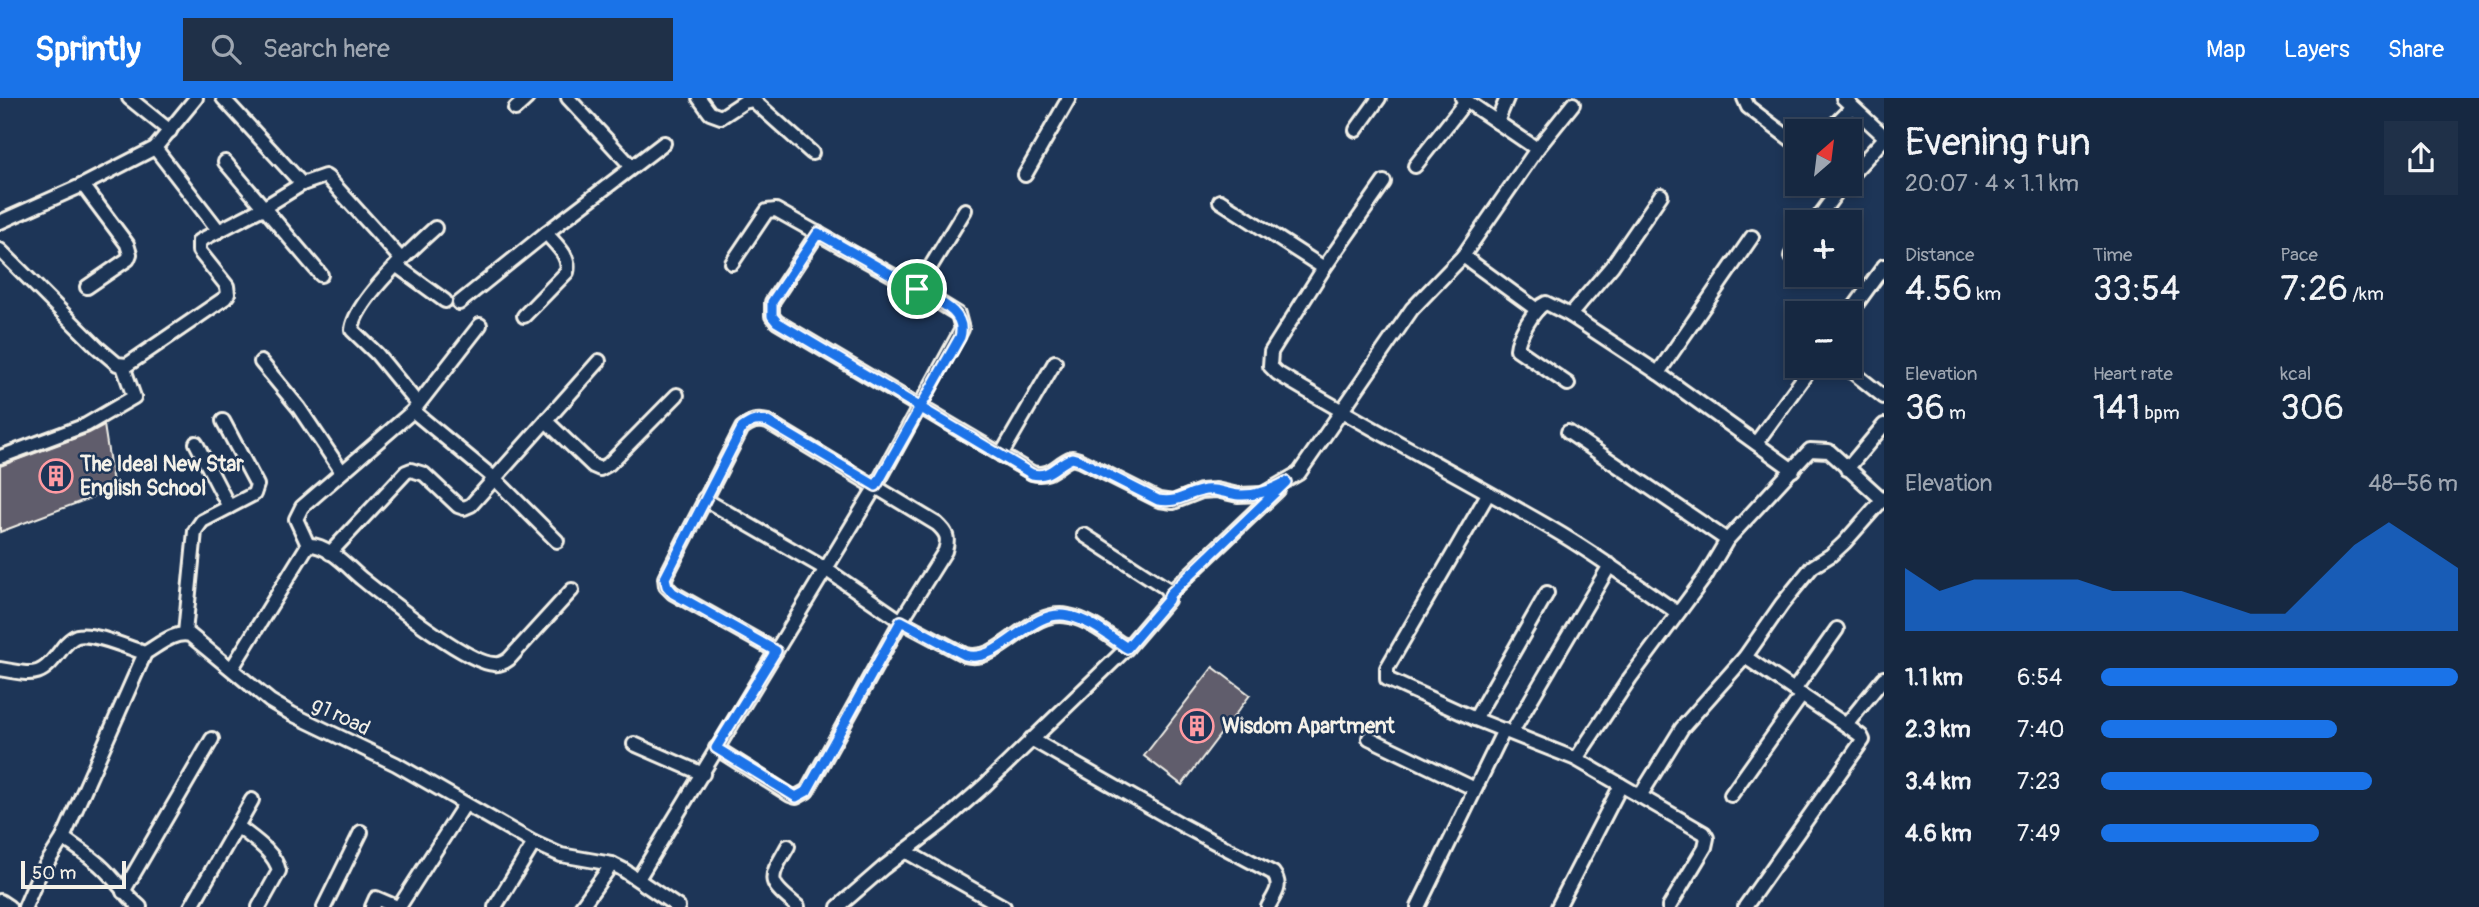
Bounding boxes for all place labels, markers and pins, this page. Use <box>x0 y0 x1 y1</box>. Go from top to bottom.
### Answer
pin <box>887 259 947 319</box>
place label: The Ideal New Star English School <box>79 451 244 502</box>
building icon: The Ideal New Star English School <box>37 457 75 495</box>
building icon: Wisdom Apartment <box>1178 707 1216 745</box>
place label: Wisdom Apartment <box>1222 713 1395 740</box>

